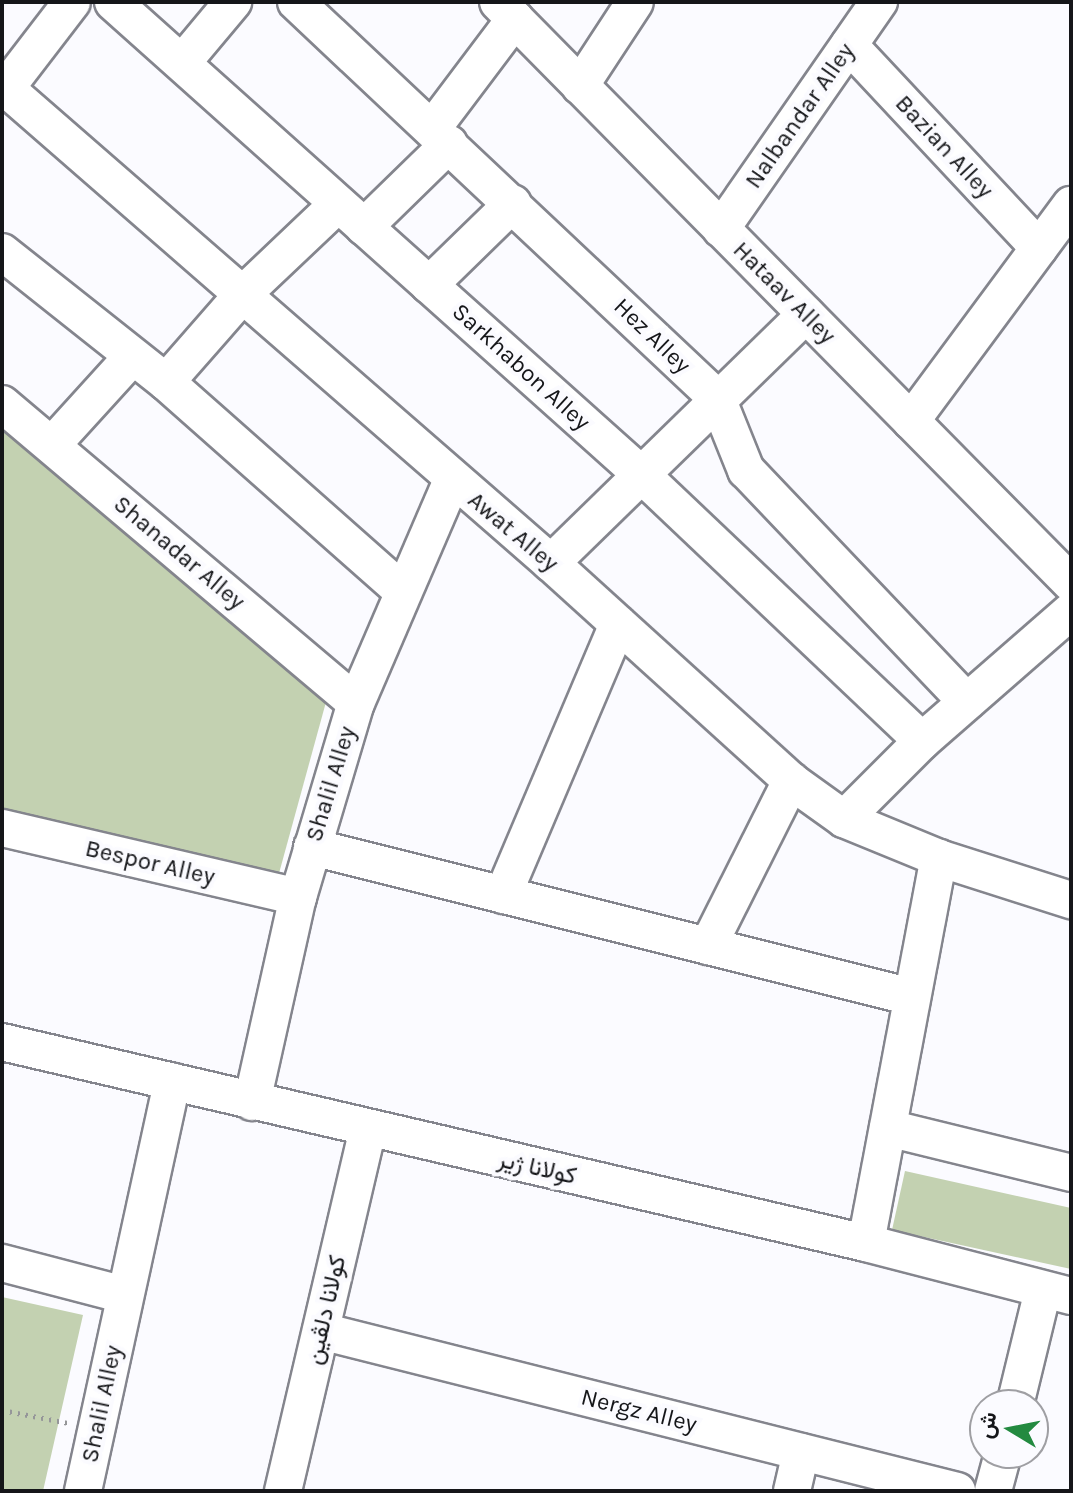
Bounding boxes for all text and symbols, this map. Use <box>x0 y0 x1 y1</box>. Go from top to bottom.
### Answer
street label: Nalbandar Alley <box>739 38 861 194</box>
street label: Bazian Alley <box>889 89 999 205</box>
street label: Hataav Alley <box>727 236 841 350</box>
street label: Hez Alley <box>607 292 697 380</box>
street label: Sarkhabon Alley <box>446 297 596 437</box>
street label: Awat Alley <box>462 486 564 578</box>
street label: Shanadar Alley <box>108 490 250 616</box>
street label: Shalil Alley <box>300 723 362 845</box>
street label: Bespor Alley <box>82 834 218 892</box>
street label: کولانا ژیر <box>495 1145 579 1191</box>
street label: کولانا دلڤین <box>299 1253 353 1367</box>
street label: Shalil Alley <box>76 1343 128 1465</box>
street label: Nergz Alley <box>578 1383 700 1439</box>
north arrow <box>969 1389 1049 1469</box>
text: ش <box>972 1410 1002 1440</box>

